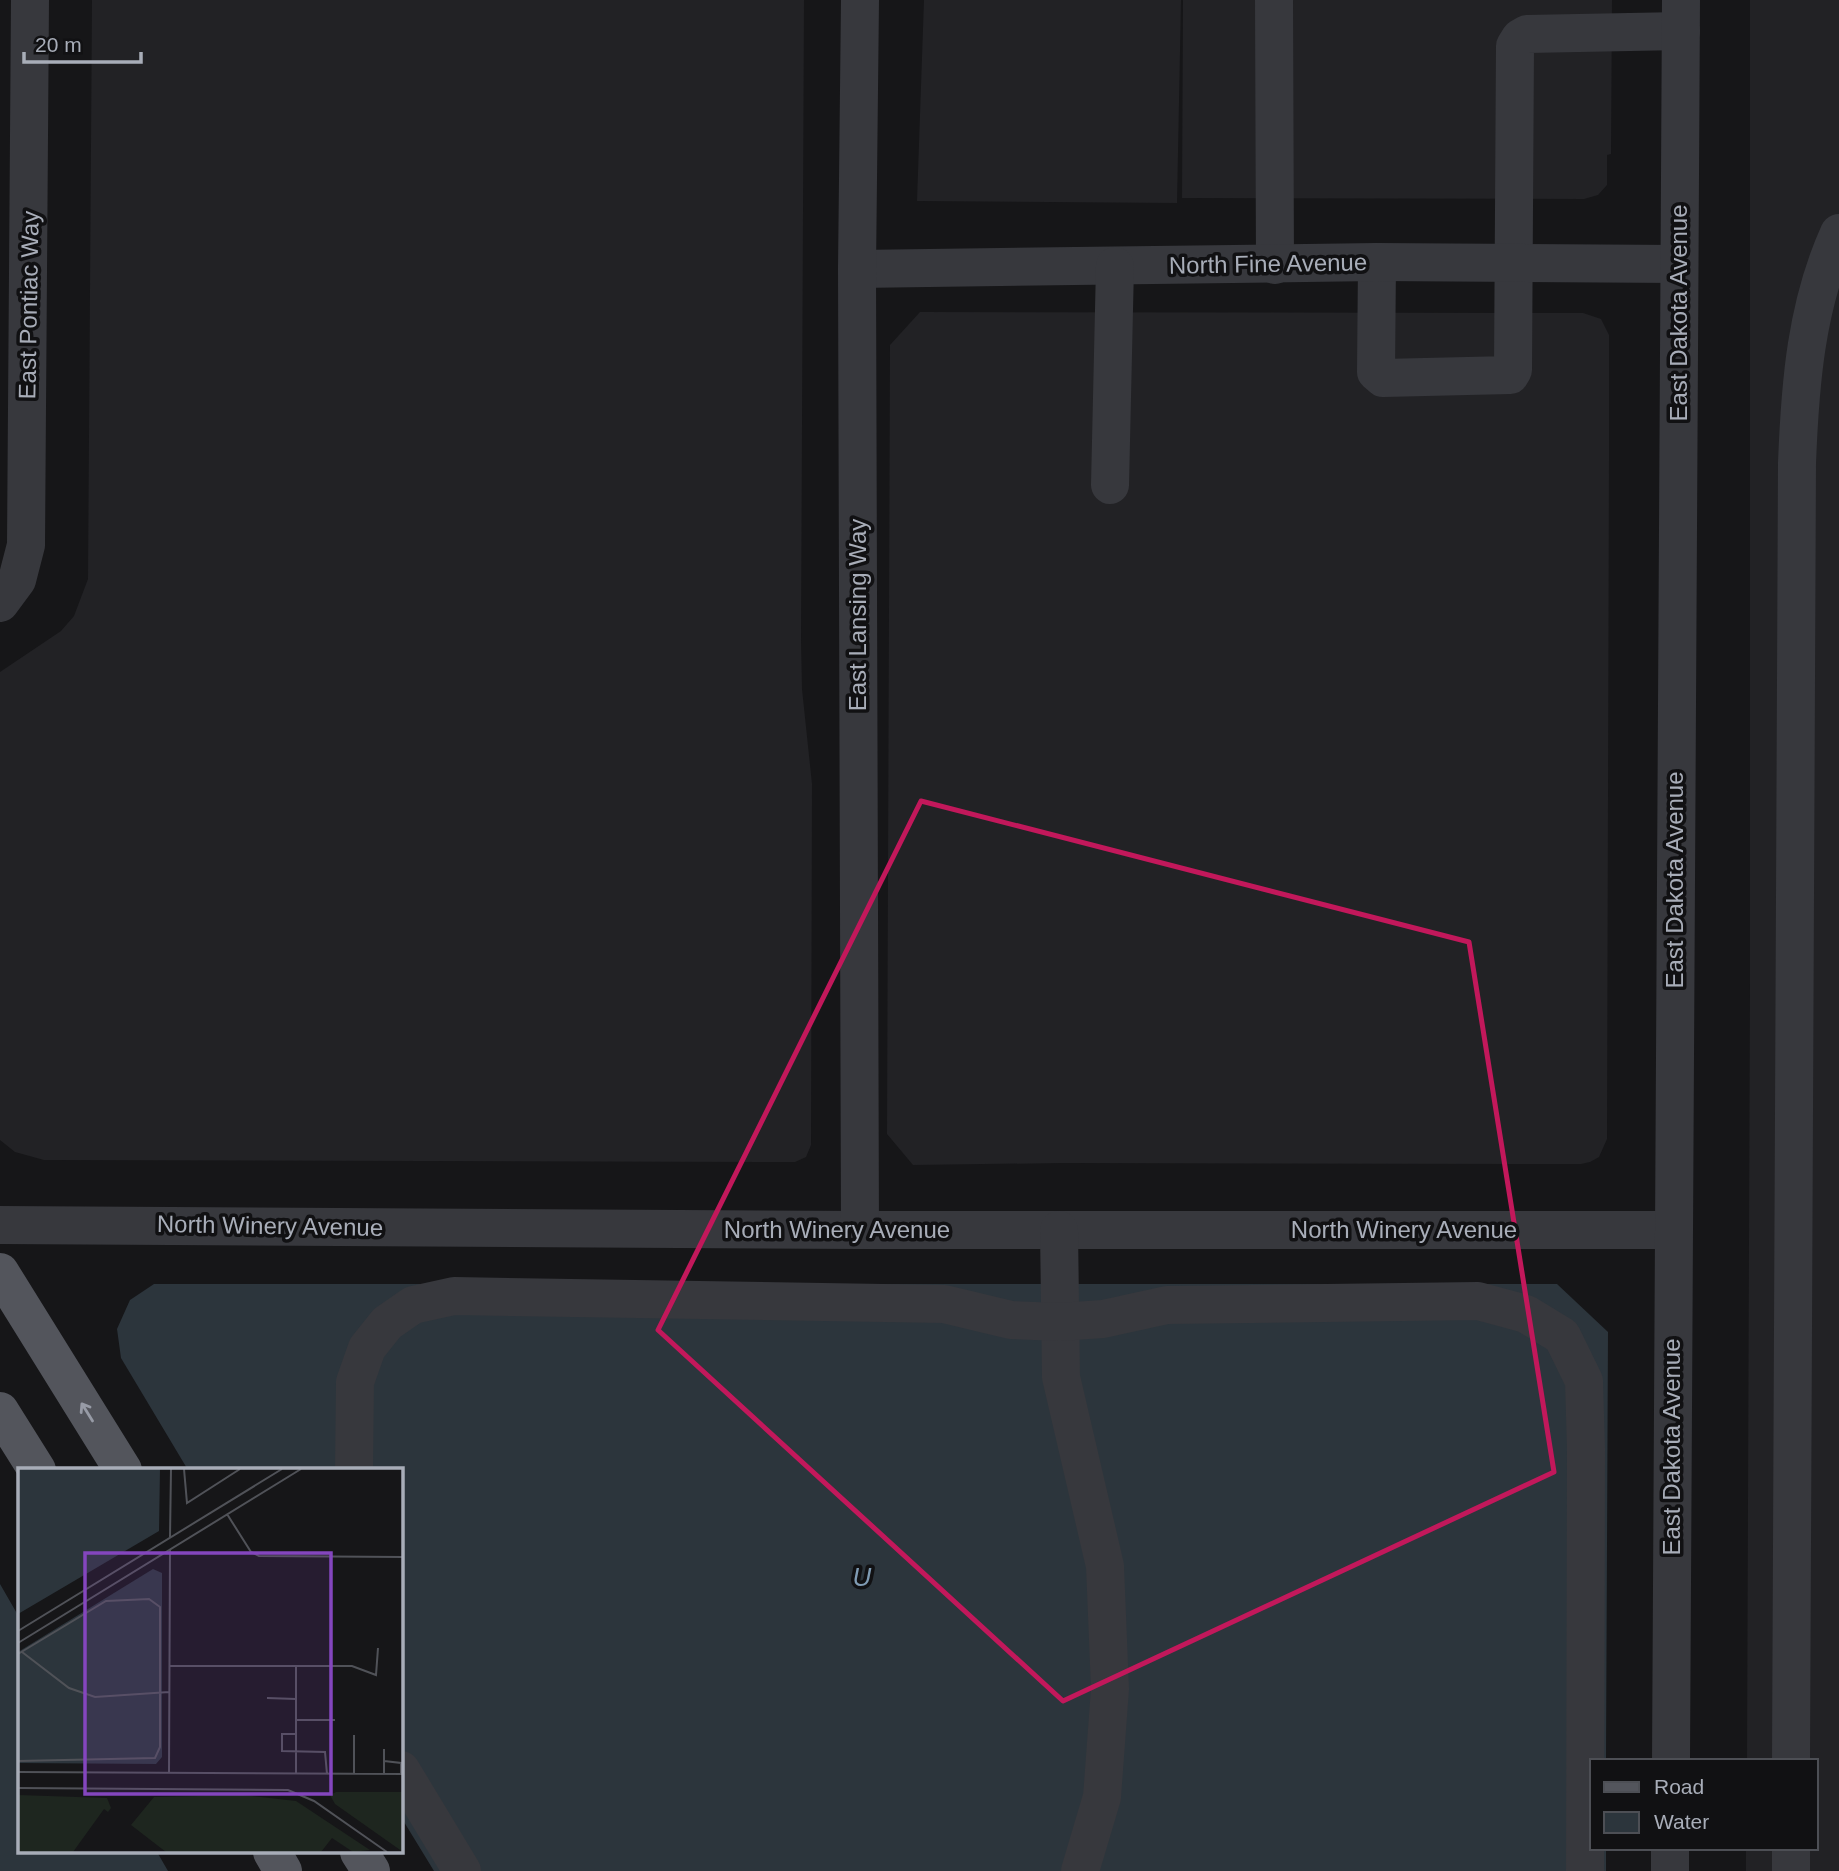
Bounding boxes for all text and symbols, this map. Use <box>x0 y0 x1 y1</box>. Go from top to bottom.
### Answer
scale bar <box>24 21 142 65</box>
text: 20 m <box>35 33 82 56</box>
street label: East Dakota Avenue <box>1665 204 1692 422</box>
street label: East Pontiac Way <box>13 211 44 399</box>
street label: North Fine Avenue <box>1169 248 1367 279</box>
street label: East Lansing Way <box>844 519 871 711</box>
street label: East Dakota Avenue <box>1661 771 1688 989</box>
street label: North Winery Avenue <box>157 1210 383 1241</box>
street label: North Winery Avenue <box>724 1216 950 1243</box>
street label: North Winery Avenue <box>1291 1216 1517 1243</box>
street label: East Dakota Avenue <box>1658 1338 1685 1556</box>
one-way arrow <box>80 1403 94 1423</box>
inset map <box>18 1468 402 1854</box>
water label: U <box>853 1562 872 1592</box>
legend <box>1590 1759 1818 1850</box>
text: Road <box>1654 1775 1704 1798</box>
text: Water <box>1654 1810 1709 1833</box>

